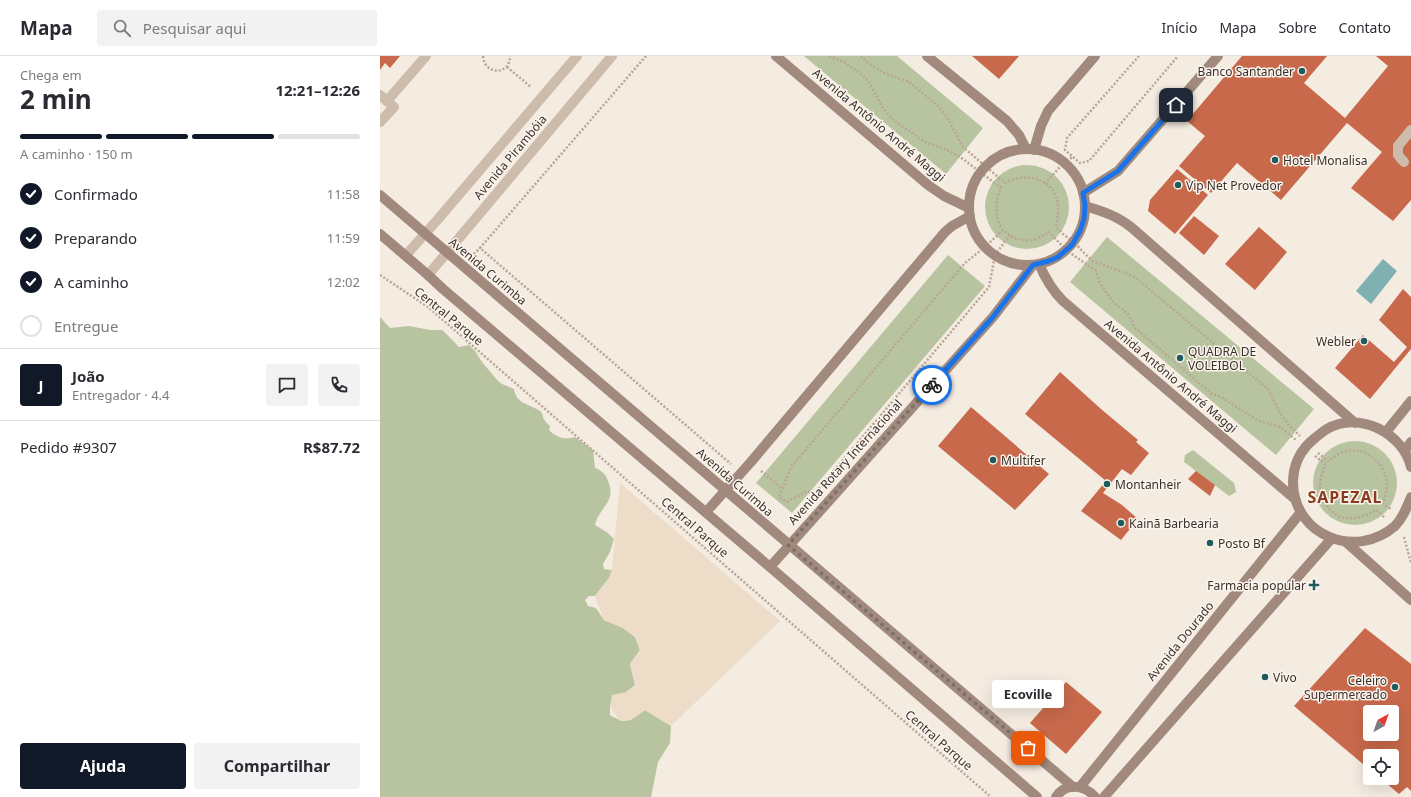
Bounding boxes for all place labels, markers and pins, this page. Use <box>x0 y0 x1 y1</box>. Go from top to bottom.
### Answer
place label: Banco Santander <box>1198 63 1294 80</box>
marker: Banco Santander <box>1297 66 1307 76</box>
pin <box>1159 88 1193 122</box>
place label: Hotel Monalisa <box>1283 152 1367 169</box>
marker: Hotel Monalisa <box>1270 155 1280 165</box>
place label: Vip Net Provedor <box>1186 177 1282 194</box>
marker: Vip Net Provedor <box>1173 180 1183 190</box>
place label: Webler <box>1316 333 1356 350</box>
marker: Webler <box>1359 336 1369 346</box>
place label: QUADRA DE VOLEIBOL <box>1188 343 1256 374</box>
marker: QUADRA DE VOLEIBOL <box>1175 353 1185 363</box>
place label: Multifer <box>1001 452 1046 469</box>
marker: Multifer <box>988 455 998 465</box>
place label: Montanheir <box>1115 476 1181 493</box>
marker: Montanheir <box>1102 479 1112 489</box>
place label: Kainã Barbearia <box>1129 515 1219 532</box>
marker: Kainã Barbearia <box>1116 518 1126 528</box>
place label: Posto Bf <box>1218 535 1266 552</box>
marker: Posto Bf <box>1205 538 1215 548</box>
place label: Farmacia popular <box>1207 577 1306 594</box>
marker: Farmacia popular <box>1309 580 1319 590</box>
place label: Vivo <box>1273 669 1297 686</box>
marker: Vivo <box>1260 672 1270 682</box>
place label: Celeiro Supermercado <box>1304 672 1387 703</box>
callout: Ecoville <box>992 680 1064 708</box>
marker: Celeiro Supermercado <box>1390 682 1400 692</box>
pin <box>1011 731 1045 765</box>

